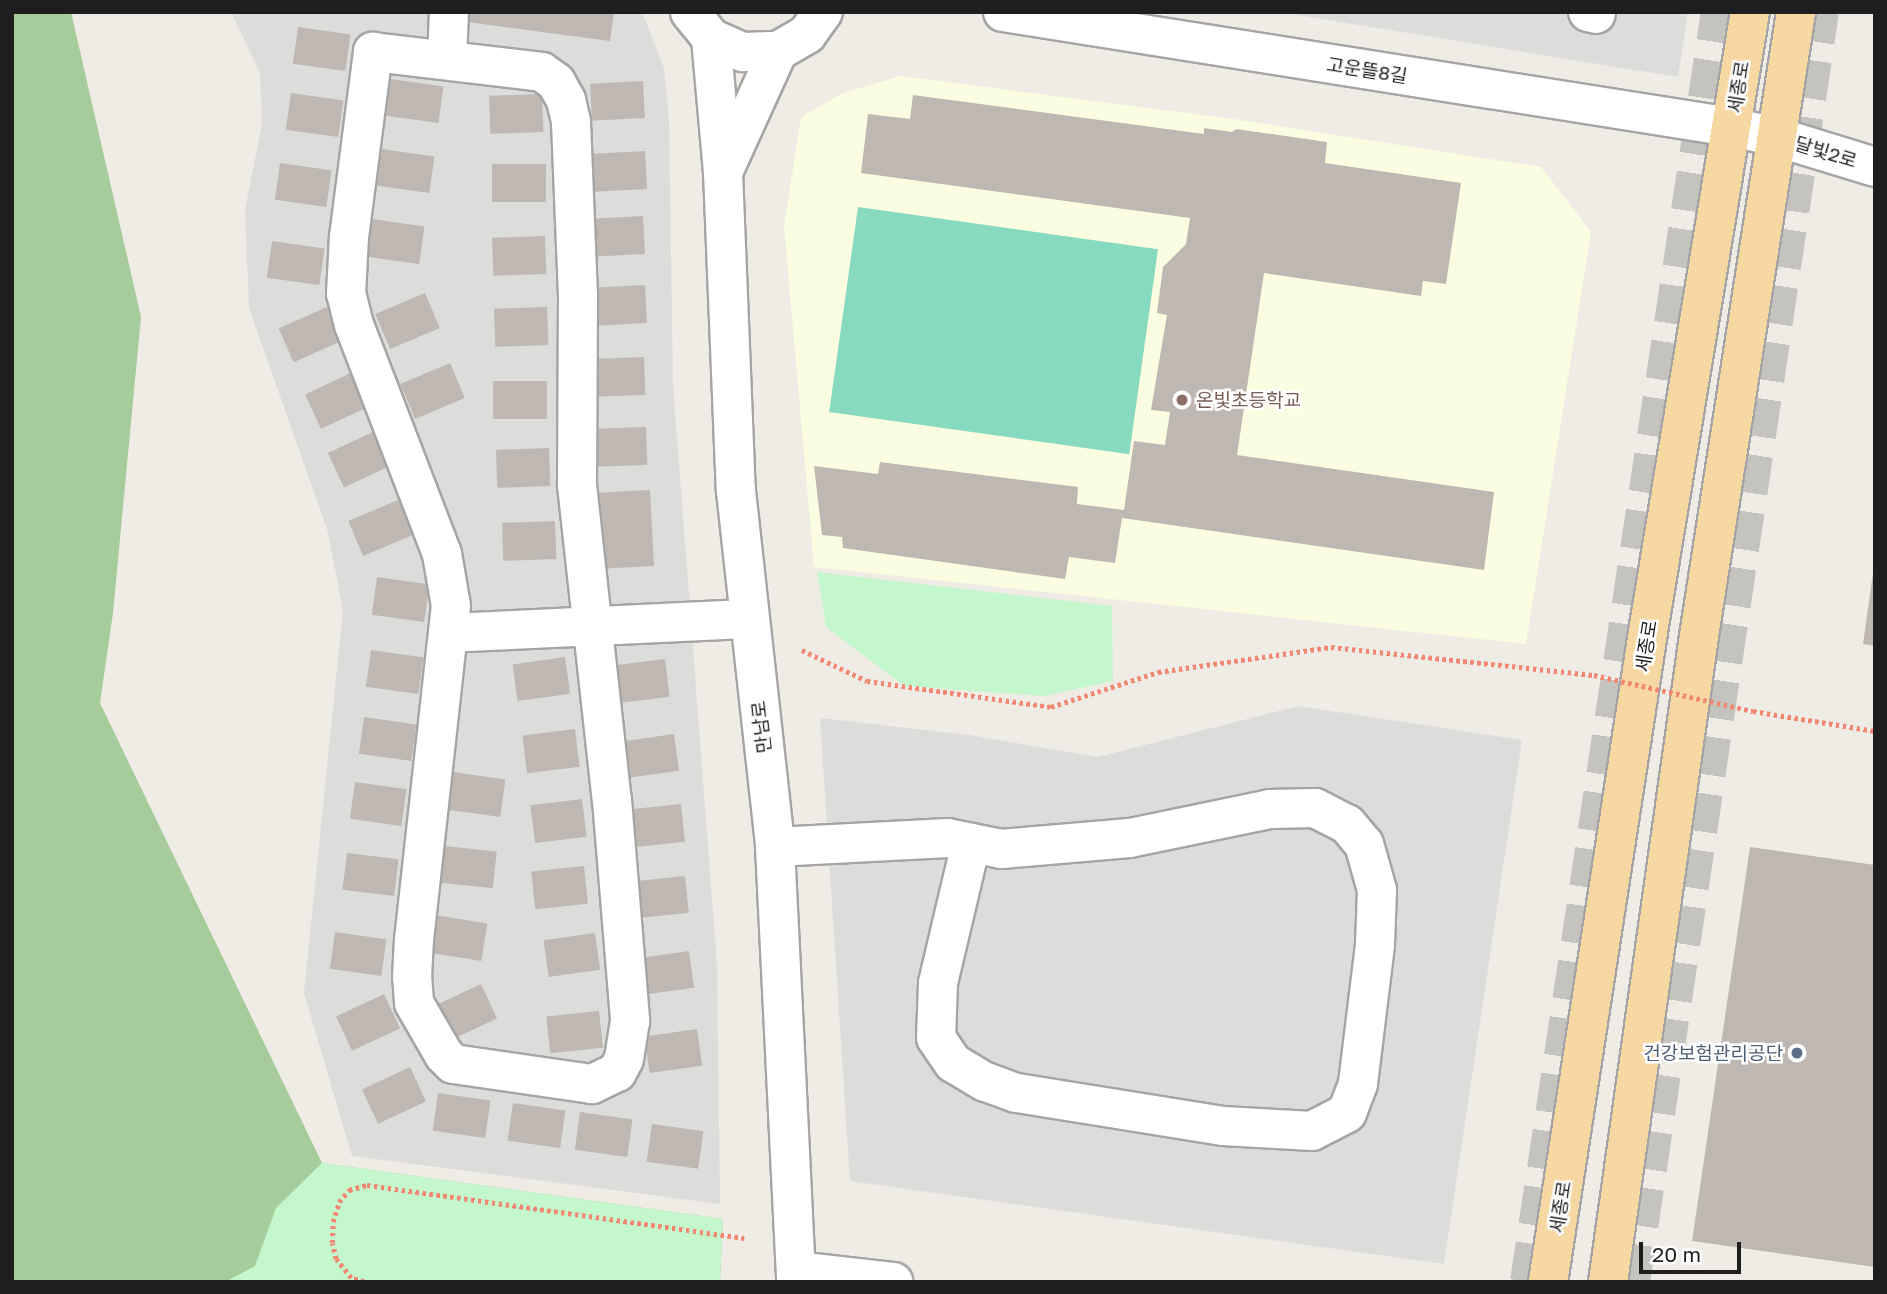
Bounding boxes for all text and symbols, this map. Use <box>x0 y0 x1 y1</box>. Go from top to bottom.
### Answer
street label: 고운뜰8길 <box>1325 52 1409 88</box>
street label: 세종로 <box>1723 59 1753 115</box>
street label: 달빛2로 <box>1792 132 1860 172</box>
place label: 온빛초등학교 <box>1196 389 1301 411</box>
marker: 온빛초등학교 <box>1174 392 1190 408</box>
street label: 세종로 <box>1631 618 1661 674</box>
street label: 만남로 <box>746 700 776 754</box>
place label: 건강보험관리공단 <box>1643 1042 1783 1064</box>
marker: 건강보험관리공단 <box>1789 1045 1805 1061</box>
street label: 세종로 <box>1545 1179 1575 1235</box>
scale bar <box>1642 1228 1744 1272</box>
text: 20 m <box>1652 1241 1701 1267</box>

